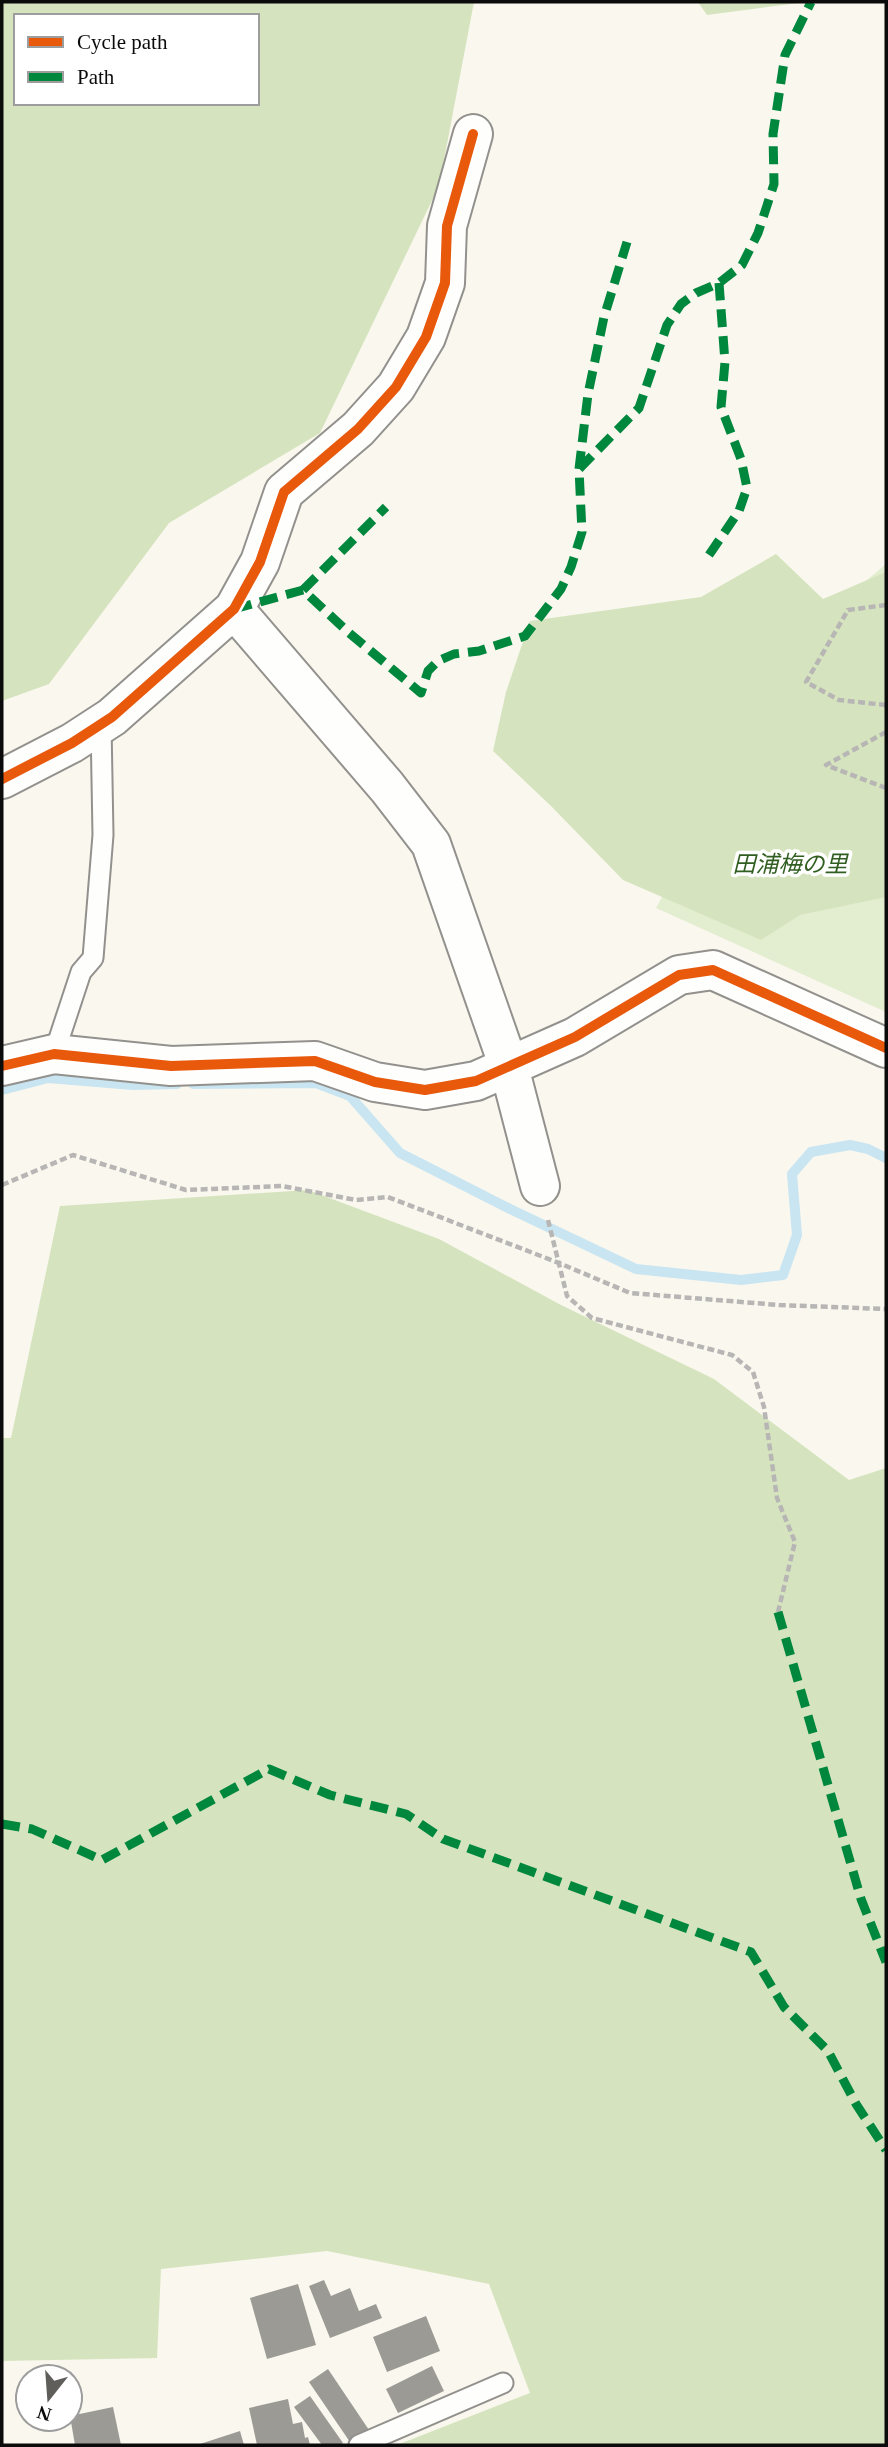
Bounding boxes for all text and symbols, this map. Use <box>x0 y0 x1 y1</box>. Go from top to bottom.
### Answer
legend <box>14 14 259 105</box>
text: Cycle path <box>77 30 168 54</box>
text: Path <box>77 65 115 89</box>
park label: 田浦梅の里 <box>733 852 850 877</box>
north arrow <box>14 2363 84 2433</box>
text: N <box>34 2402 54 2426</box>

